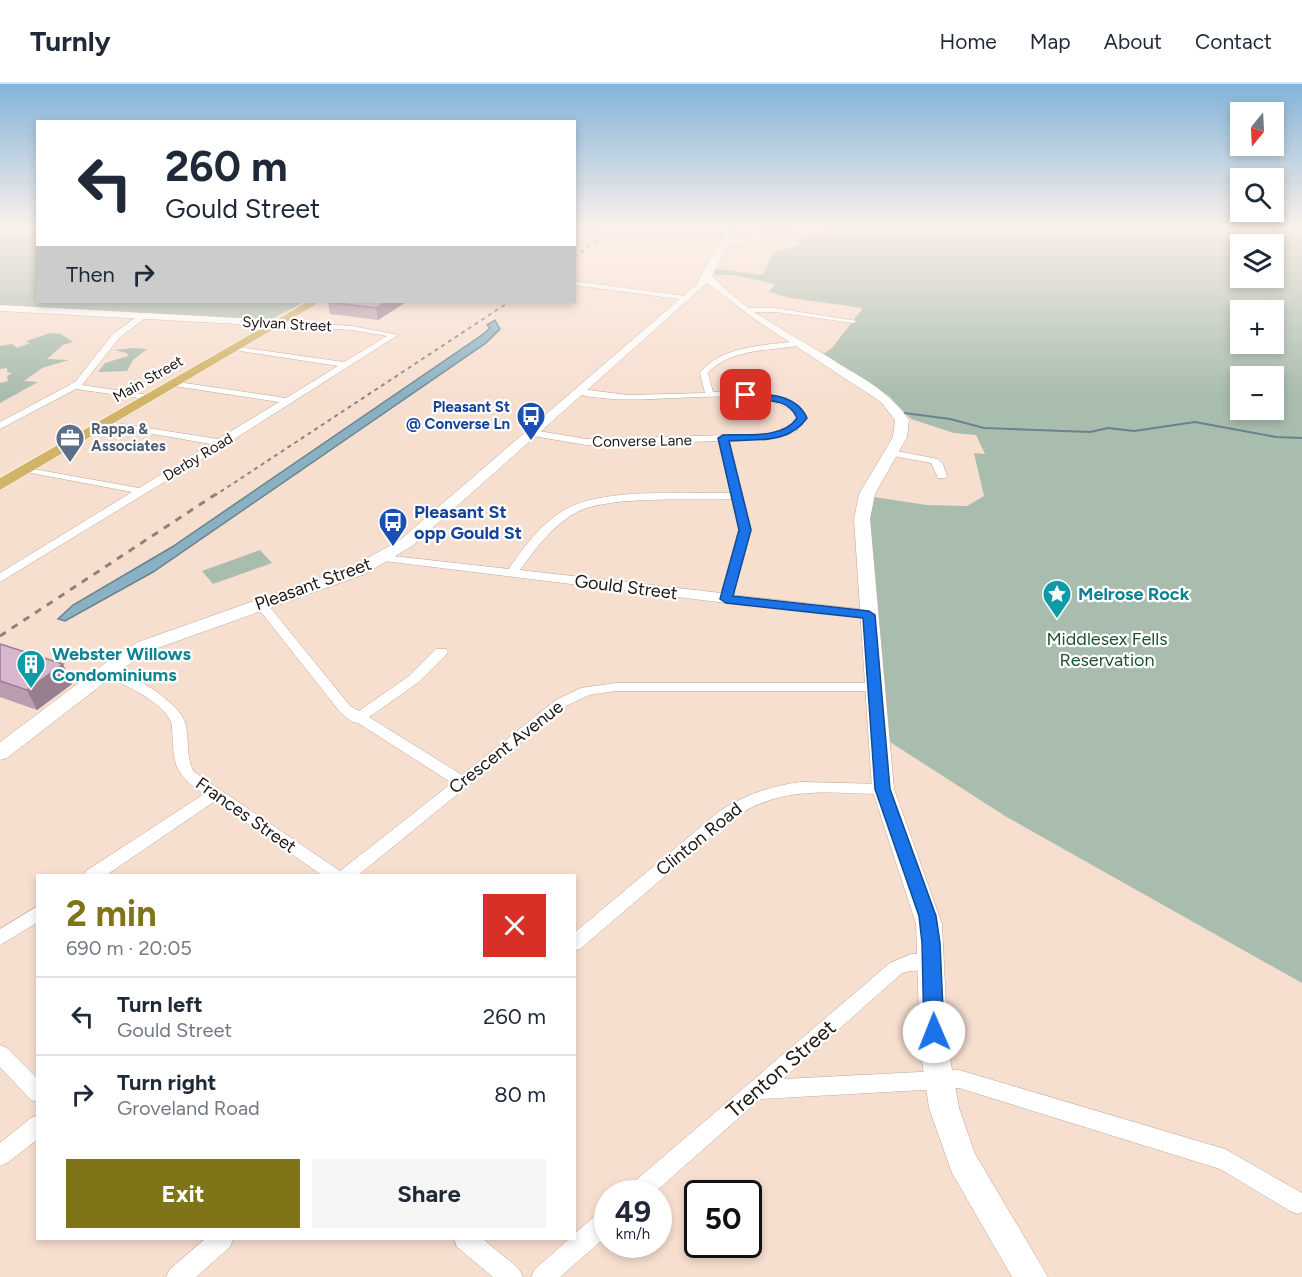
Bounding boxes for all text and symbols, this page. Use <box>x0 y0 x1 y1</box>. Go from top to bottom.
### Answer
text: Turnly <box>30 24 111 58</box>
text: Home <box>940 29 997 54</box>
text: Map <box>1030 29 1071 54</box>
text: About <box>1104 29 1162 54</box>
text: Contact <box>1195 29 1272 54</box>
north arrow <box>1230 102 1284 156</box>
map controls <box>1230 102 1284 420</box>
text: 260 m <box>165 141 288 192</box>
icon: left <box>66 144 144 222</box>
button: search <box>1230 168 1284 222</box>
text: Gould Street <box>165 192 320 225</box>
button: layers <box>1230 234 1284 288</box>
icon: right <box>127 258 160 291</box>
text: Then <box>66 261 115 288</box>
button: + <box>1230 300 1284 354</box>
street label: Sylvan Street <box>242 313 333 335</box>
street label: Main Street <box>110 352 187 406</box>
button: − <box>1230 366 1284 420</box>
pin <box>720 369 771 420</box>
icon: arrive <box>729 378 762 411</box>
place label: Pleasant St @ Converse Ln <box>406 398 510 433</box>
bus stop icon: Pleasant St @ Converse Ln <box>515 400 547 442</box>
place label: Rappa & Associates <box>91 420 166 455</box>
office icon: Rappa & Associates <box>54 422 86 464</box>
street label: Derby Road <box>160 429 236 485</box>
street label: Converse Lane <box>592 431 692 451</box>
place label: Pleasant St opp Gould St <box>414 501 522 544</box>
bus stop icon: Pleasant St opp Gould St <box>377 506 409 548</box>
street label: Pleasant Street <box>252 553 375 615</box>
street label: Gould Street <box>573 570 679 604</box>
place icon: Melrose Rock <box>1041 578 1073 620</box>
place label: Melrose Rock <box>1078 583 1190 605</box>
park label: Middlesex Fells Reservation <box>1046 628 1168 671</box>
place label: Webster Willows Condominiums <box>52 643 192 686</box>
building icon: Webster Willows Condominiums <box>15 648 47 690</box>
street label: Crescent Avenue <box>444 695 568 798</box>
street label: Frances Street <box>191 772 301 858</box>
street label: Clinton Road <box>652 798 746 880</box>
text: 2 min <box>66 892 157 935</box>
button: close <box>483 894 546 957</box>
text: 690 m · 20:05 <box>66 936 192 960</box>
text: Turn left <box>117 991 203 1018</box>
icon: left <box>66 1000 99 1033</box>
position arrow <box>902 1000 966 1064</box>
text: 260 m <box>483 1003 546 1030</box>
street label: Trenton Street <box>721 1014 840 1123</box>
text: Gould Street <box>117 1018 232 1042</box>
text: Turn right <box>117 1069 216 1096</box>
icon: right <box>66 1078 99 1111</box>
text: 80 m <box>494 1081 546 1108</box>
text: Groveland Road <box>117 1096 260 1120</box>
button: Exit <box>66 1159 300 1228</box>
button: Share <box>312 1159 546 1228</box>
speed limit sign: 50 <box>684 1180 762 1258</box>
text: 49 <box>615 1193 651 1230</box>
text: km/h <box>616 1225 650 1243</box>

